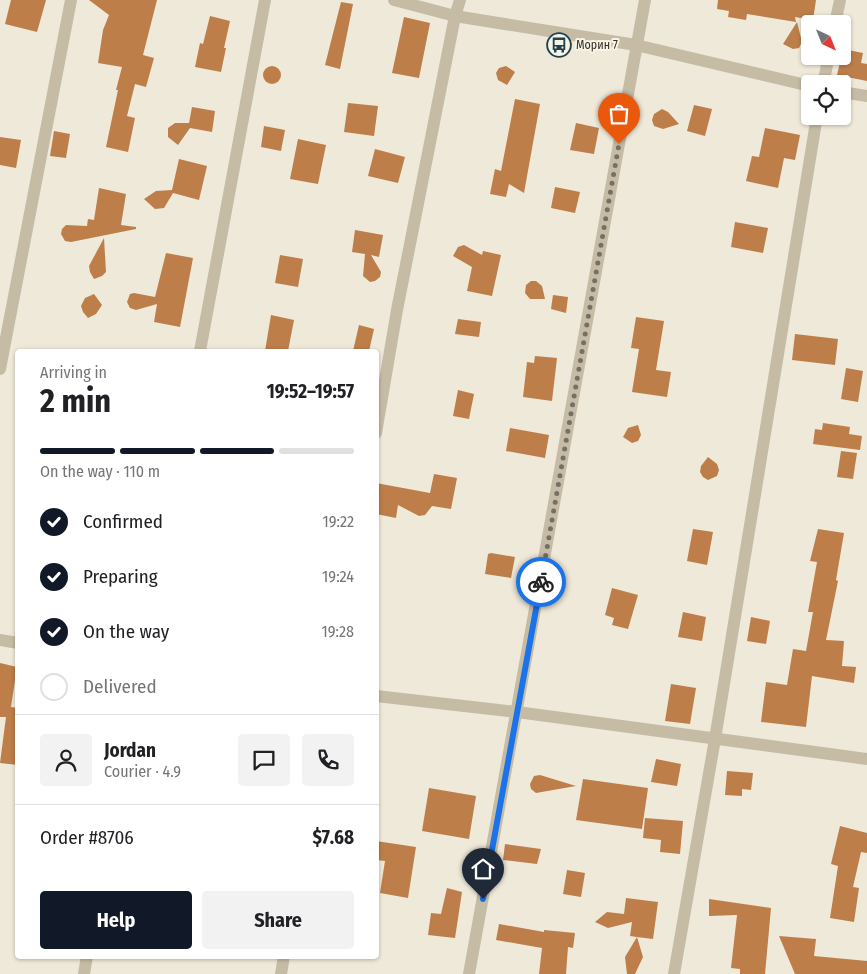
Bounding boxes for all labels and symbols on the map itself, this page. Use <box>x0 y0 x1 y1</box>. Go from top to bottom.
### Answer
north arrow <box>801 15 851 65</box>
bus stop icon: Морин 7 <box>546 32 572 58</box>
place label: Морин 7 <box>576 38 618 52</box>
pin <box>598 93 640 144</box>
courier <box>516 557 566 607</box>
pin <box>462 848 504 899</box>

